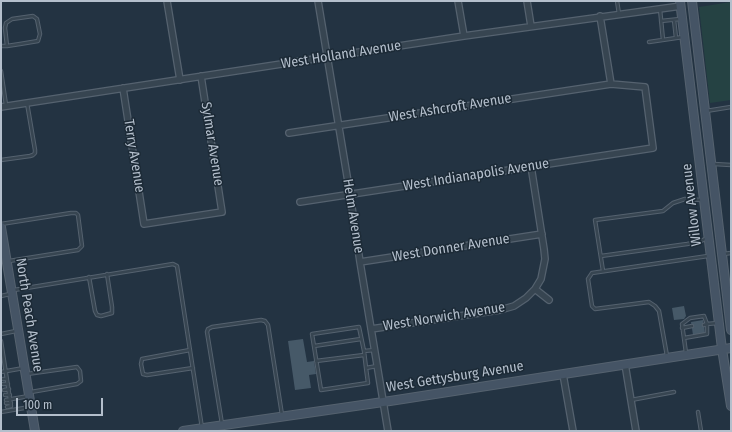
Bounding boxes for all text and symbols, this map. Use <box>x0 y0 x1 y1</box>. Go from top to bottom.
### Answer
street label: West Holland Avenue <box>280 37 402 73</box>
street label: West Ashcroft Avenue <box>387 90 513 126</box>
street label: Sylmar Avenue <box>197 101 227 187</box>
street label: Terry Avenue <box>120 118 148 194</box>
street label: West Indianapolis Avenue <box>402 155 550 195</box>
street label: Willow Avenue <box>679 163 705 247</box>
street label: Helm Avenue <box>339 178 367 254</box>
street label: West Donner Avenue <box>391 230 511 266</box>
street label: North Peach Avenue <box>12 257 46 373</box>
street label: West Norwich Avenue <box>382 299 506 335</box>
street label: West Gettysburg Avenue <box>385 358 525 396</box>
scale bar <box>18 390 105 416</box>
text: 100 m <box>23 398 52 412</box>

